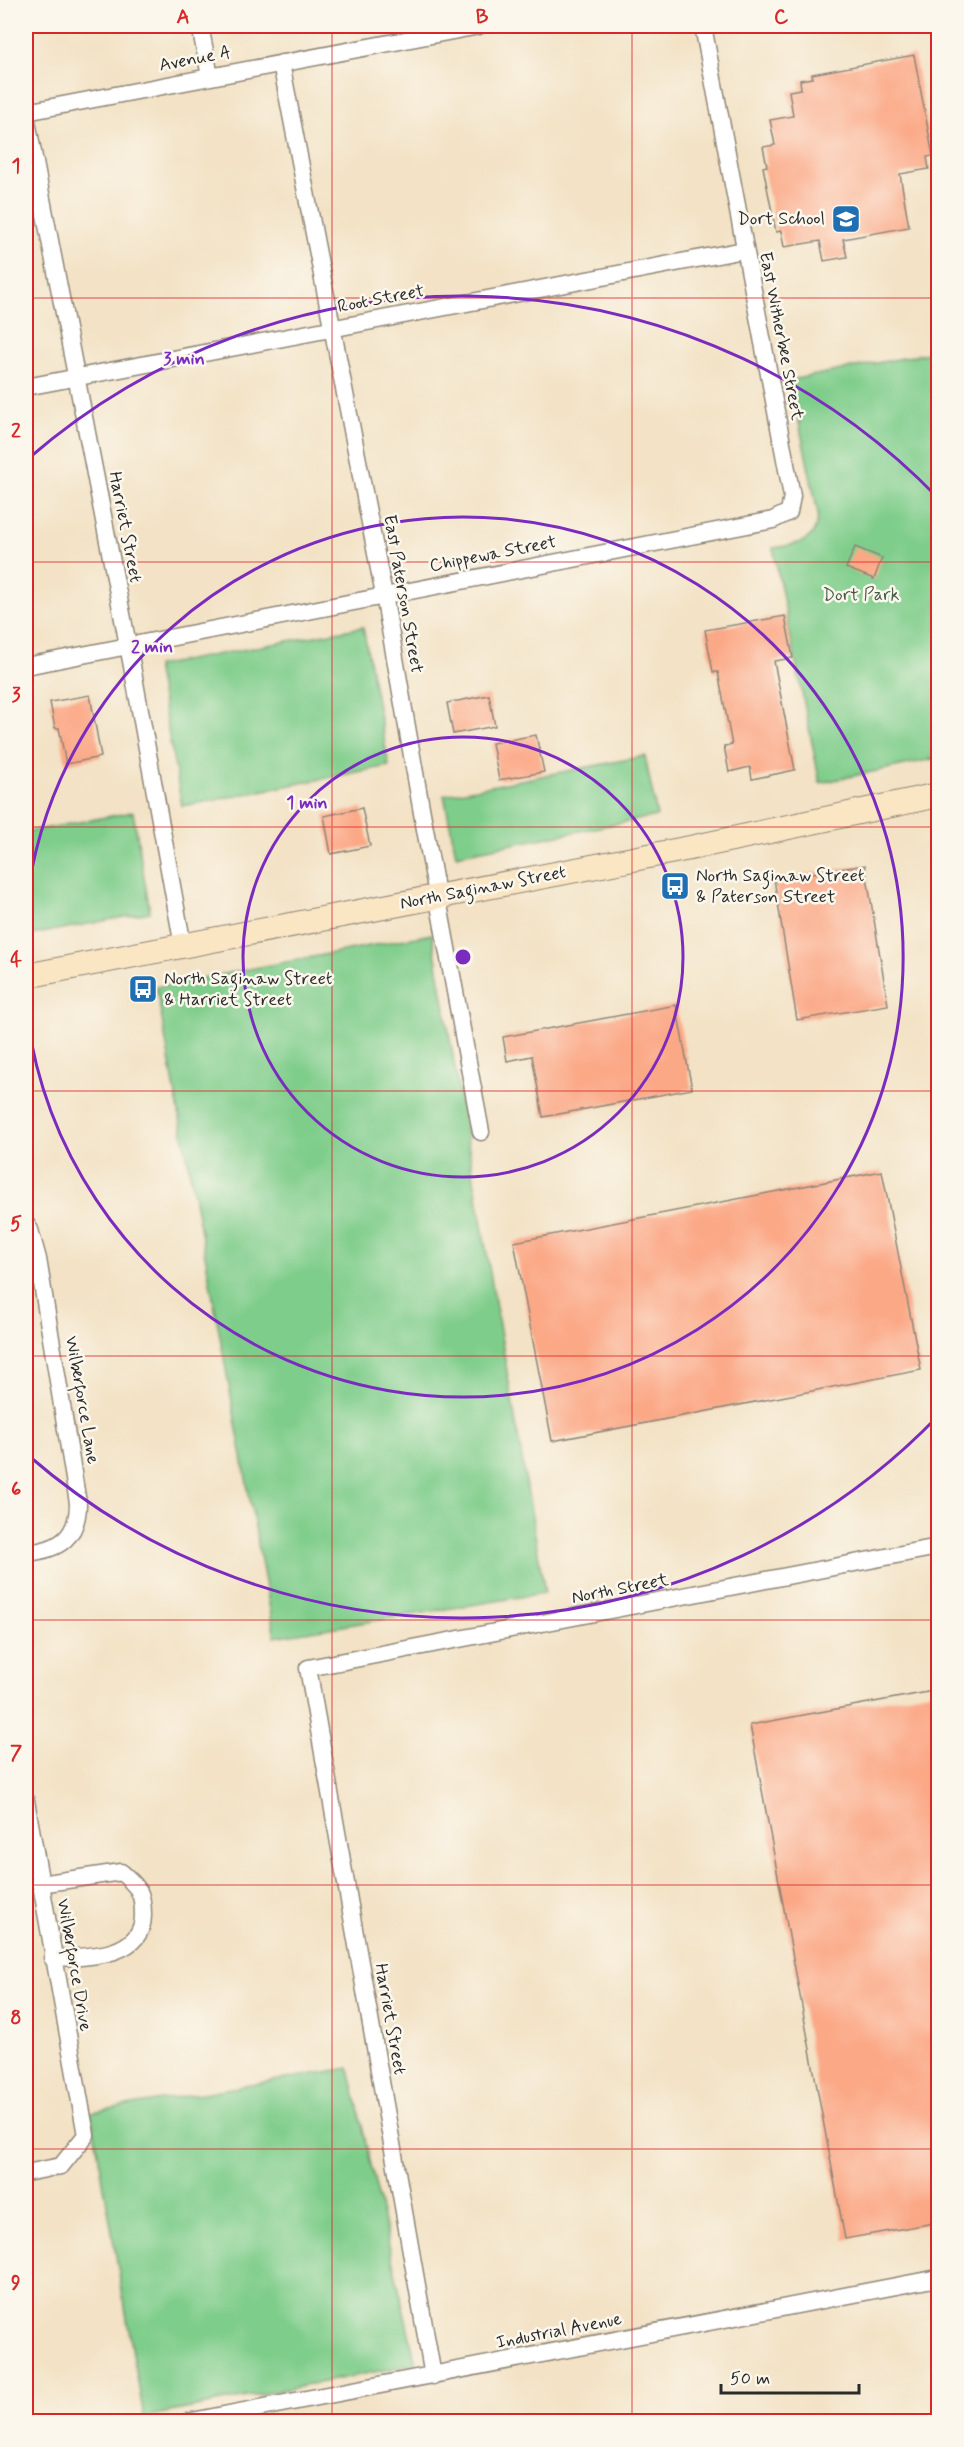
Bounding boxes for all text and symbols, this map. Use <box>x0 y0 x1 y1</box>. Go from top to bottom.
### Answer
text: A <box>176 4 190 31</box>
text: B <box>476 4 489 31</box>
text: C <box>774 4 789 31</box>
street label: Avenue A <box>157 40 233 78</box>
text: 1 <box>12 153 20 180</box>
school or university icon: Dort School <box>830 203 862 235</box>
place label: Dort School <box>737 207 825 231</box>
street label: East Witherbee Street <box>753 250 809 423</box>
street label: Root Street <box>336 279 426 319</box>
text: 3 min <box>163 347 205 371</box>
text: 2 <box>11 418 21 445</box>
street label: Harriet Street <box>102 469 148 585</box>
street label: East Paterson Street <box>377 513 429 675</box>
street label: Chippewa Street <box>428 530 558 578</box>
park label: Dort Park <box>823 583 899 607</box>
text: 2 min <box>131 635 173 659</box>
text: 3 <box>11 682 21 709</box>
text: 1 min <box>286 791 328 815</box>
street label: North Saginaw Street <box>398 860 569 918</box>
place label: North Saginaw Street & Paterson Street <box>696 864 865 909</box>
bus stop icon: North Saginaw Street & Paterson Street <box>659 870 691 902</box>
text: 4 <box>10 947 22 974</box>
centre of rings <box>453 947 473 967</box>
place label: North Saginaw Street & Harriet Street <box>164 967 333 1012</box>
bus stop icon: North Saginaw Street & Harriet Street <box>127 973 159 1005</box>
text: 5 <box>10 1211 22 1238</box>
street label: Wilberforce Lane <box>57 1334 105 1466</box>
text: 6 <box>11 1476 21 1503</box>
street label: North Street <box>570 1568 671 1610</box>
text: 7 <box>10 1740 22 1767</box>
street label: Wilberforce Drive <box>49 1897 97 2034</box>
street label: Harriet Street <box>368 1961 412 2077</box>
text: 8 <box>10 2005 22 2032</box>
text: 9 <box>11 2270 21 2297</box>
street label: Industrial Avenue <box>494 2307 624 2355</box>
scale bar <box>721 2357 859 2395</box>
text: 50 m <box>730 2367 770 2391</box>

